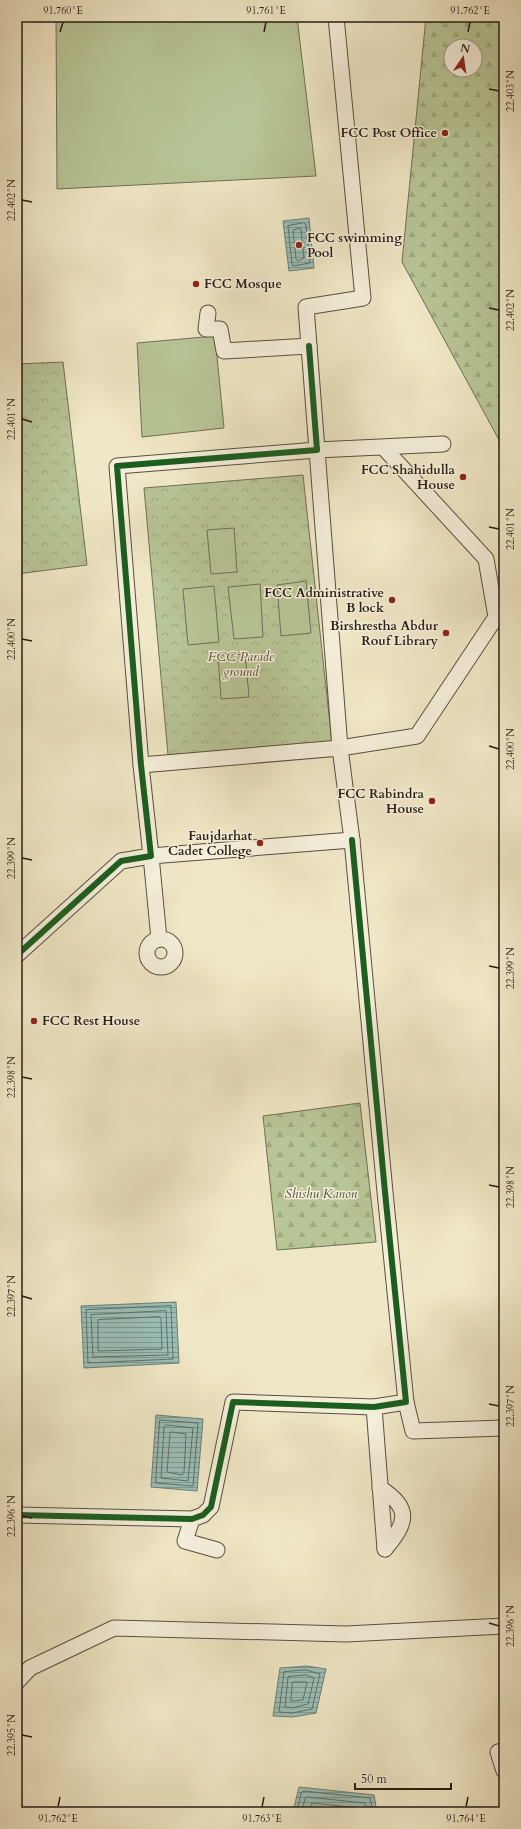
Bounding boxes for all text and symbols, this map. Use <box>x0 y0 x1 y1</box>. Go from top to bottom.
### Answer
text: 91.760°E <box>43 4 83 18</box>
text: 91.761°E <box>246 4 286 18</box>
text: 91.762°E <box>450 4 490 18</box>
north arrow <box>443 38 483 78</box>
text: N <box>459 40 472 57</box>
text: 22.403°N <box>504 70 518 112</box>
place label: FCC Post Office <box>341 124 437 142</box>
marker: FCC Post Office <box>440 128 450 138</box>
text: 22.402°N <box>5 179 19 221</box>
place label: FCC swimming Pool <box>307 229 402 262</box>
marker: FCC swimming Pool <box>294 240 304 250</box>
place label: FCC Mosque <box>204 275 282 293</box>
marker: FCC Mosque <box>191 279 201 289</box>
text: 22.402°N <box>504 289 518 331</box>
text: 22.401°N <box>5 398 19 440</box>
place label: FCC Shahidulla House <box>361 461 456 494</box>
marker: FCC Shahidulla House <box>458 472 468 482</box>
text: 22.401°N <box>504 508 518 550</box>
place label: FCC Administrative B lock <box>264 584 385 617</box>
marker: FCC Administrative B lock <box>387 595 397 605</box>
place label: Birshrestha Abdur Rouf Library <box>330 617 439 650</box>
text: 22.400°N <box>5 618 19 660</box>
marker: Birshrestha Abdur Rouf Library <box>441 628 451 638</box>
park label: FCC Parade ground <box>208 648 275 681</box>
text: 22.400°N <box>504 728 518 770</box>
place label: FCC Rabindra House <box>338 785 425 818</box>
marker: FCC Rabindra House <box>427 796 437 806</box>
place label: Faujdarhat Cadet College <box>168 827 252 860</box>
text: 22.399°N <box>5 837 19 879</box>
marker: Faujdarhat Cadet College <box>255 838 265 848</box>
text: 22.399°N <box>504 947 518 989</box>
place label: FCC Rest House <box>42 1012 140 1030</box>
marker: FCC Rest House <box>29 1016 39 1026</box>
text: 22.398°N <box>5 1056 19 1098</box>
text: 22.398°N <box>504 1166 518 1208</box>
park label: Shishu Kanon <box>285 1185 358 1203</box>
text: 22.397°N <box>5 1275 19 1317</box>
text: 22.397°N <box>504 1385 518 1427</box>
text: 22.396°N <box>5 1495 19 1537</box>
text: 22.396°N <box>504 1605 518 1647</box>
text: 22.395°N <box>5 1714 19 1756</box>
scale bar <box>355 1765 451 1791</box>
text: 50 m <box>361 1771 388 1787</box>
text: 91.762°E <box>38 1812 78 1826</box>
text: 91.763°E <box>242 1812 282 1826</box>
text: 91.764°E <box>446 1812 486 1826</box>

